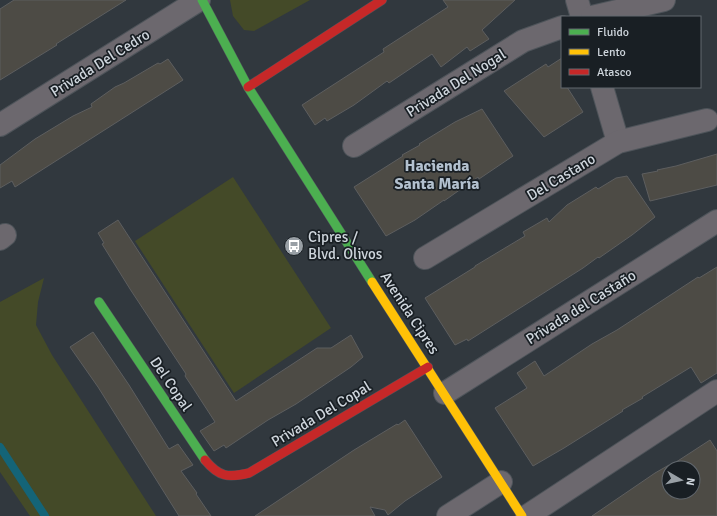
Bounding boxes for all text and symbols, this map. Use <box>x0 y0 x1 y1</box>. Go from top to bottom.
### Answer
legend <box>561 16 701 88</box>
street label: Privada Del Cedro <box>47 25 153 101</box>
text: Fluido <box>597 25 629 40</box>
street label: Privada Del Nogal <box>403 45 509 121</box>
text: Lento <box>597 45 626 60</box>
text: Atasco <box>597 65 632 80</box>
street label: Del Castano <box>523 149 599 205</box>
district label: Hacienda Santa María <box>395 156 479 194</box>
place label: Cipres / Blvd. Olivos <box>308 228 383 263</box>
bus stop icon: Cipres / Blvd. Olivos <box>283 235 305 257</box>
street label: Privada del Castaño <box>523 266 639 348</box>
street label: Avenida Cipres <box>377 268 444 358</box>
street label: Del Copal <box>146 353 196 415</box>
street label: Privada Del Copal <box>268 377 374 451</box>
north arrow <box>661 460 701 500</box>
text: N <box>683 477 697 486</box>

